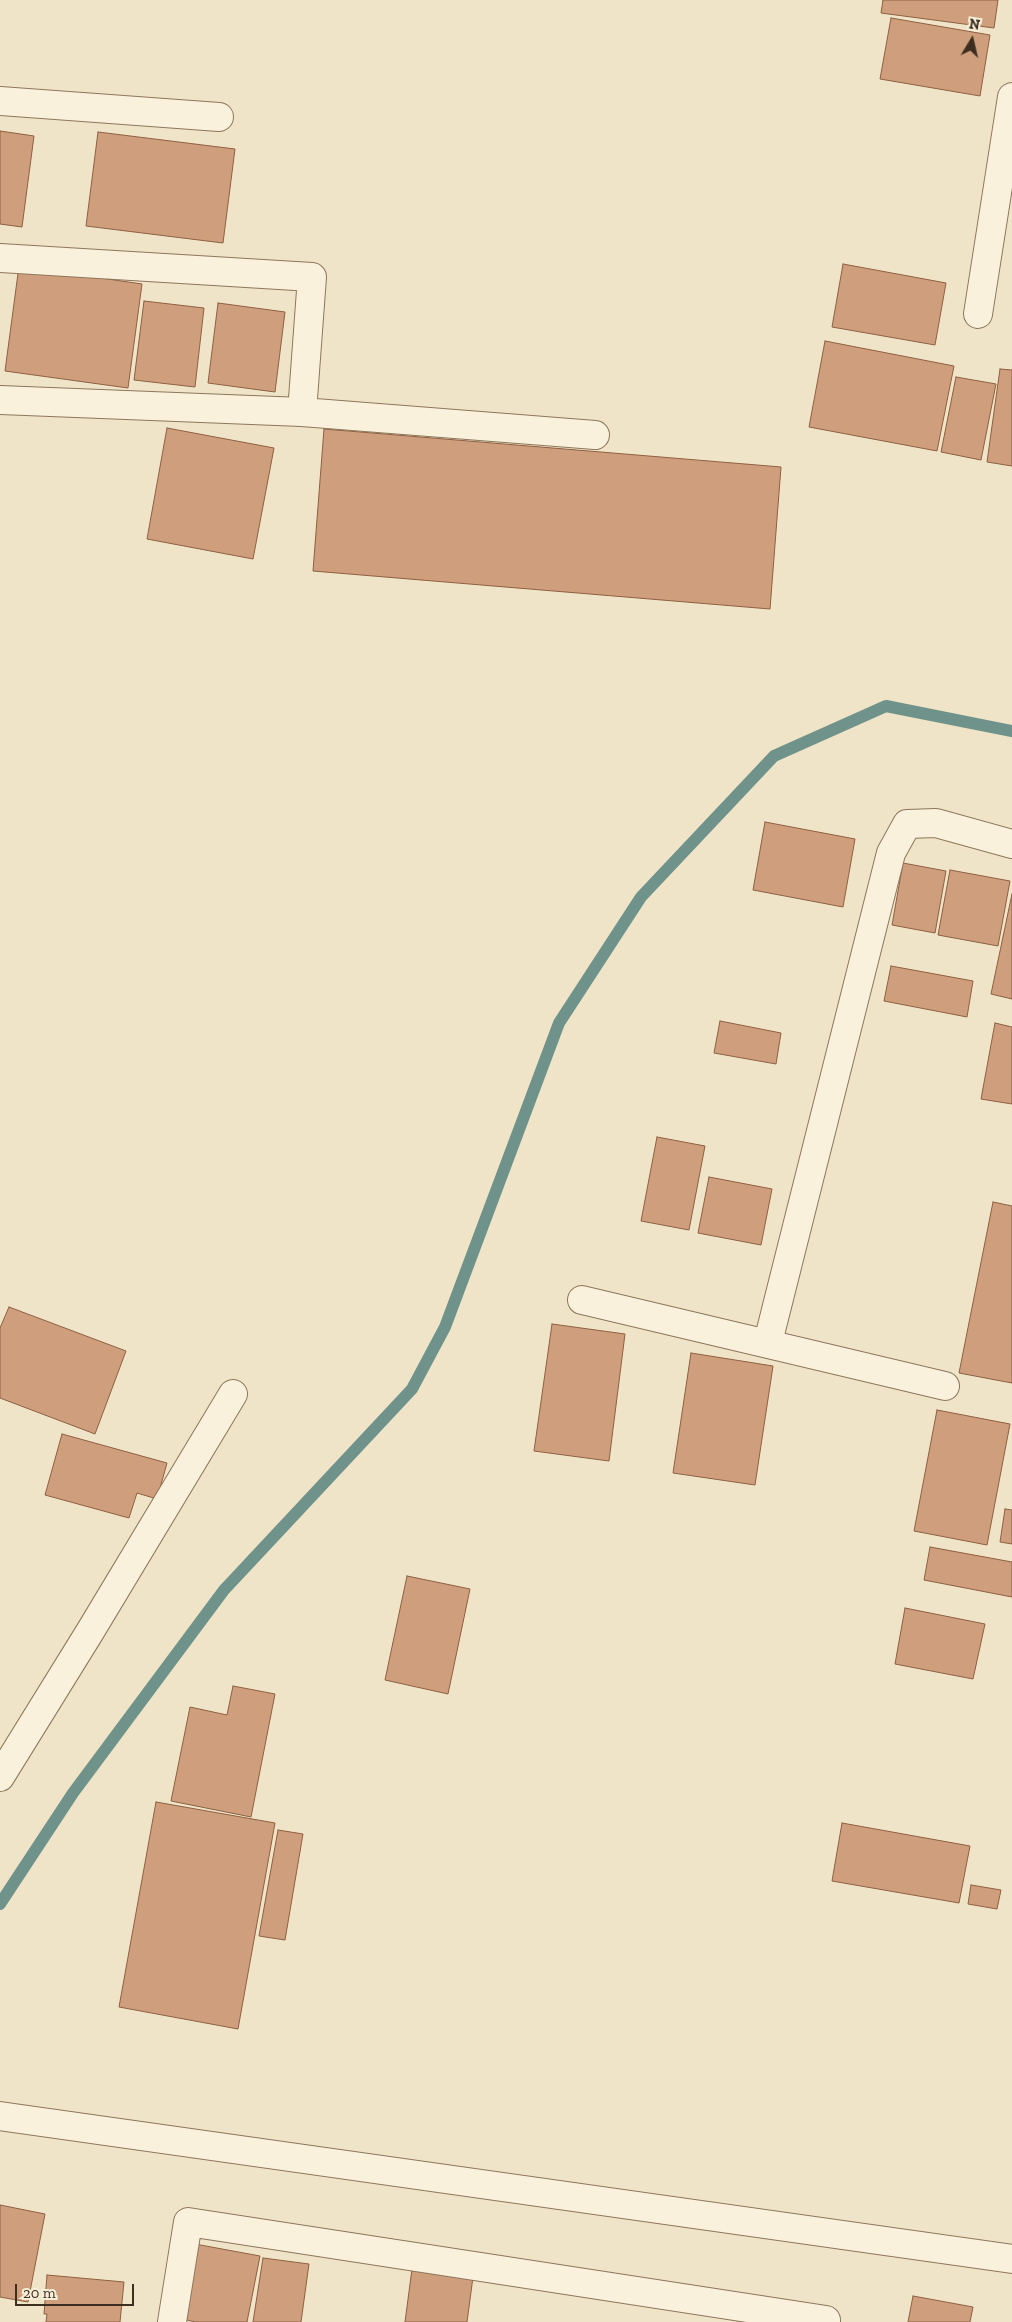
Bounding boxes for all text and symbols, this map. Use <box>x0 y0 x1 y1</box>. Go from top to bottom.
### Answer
north arrow <box>947 15 997 65</box>
text: N <box>968 15 981 34</box>
scale bar <box>18 2274 136 2306</box>
text: 20 m <box>23 2284 56 2302</box>

